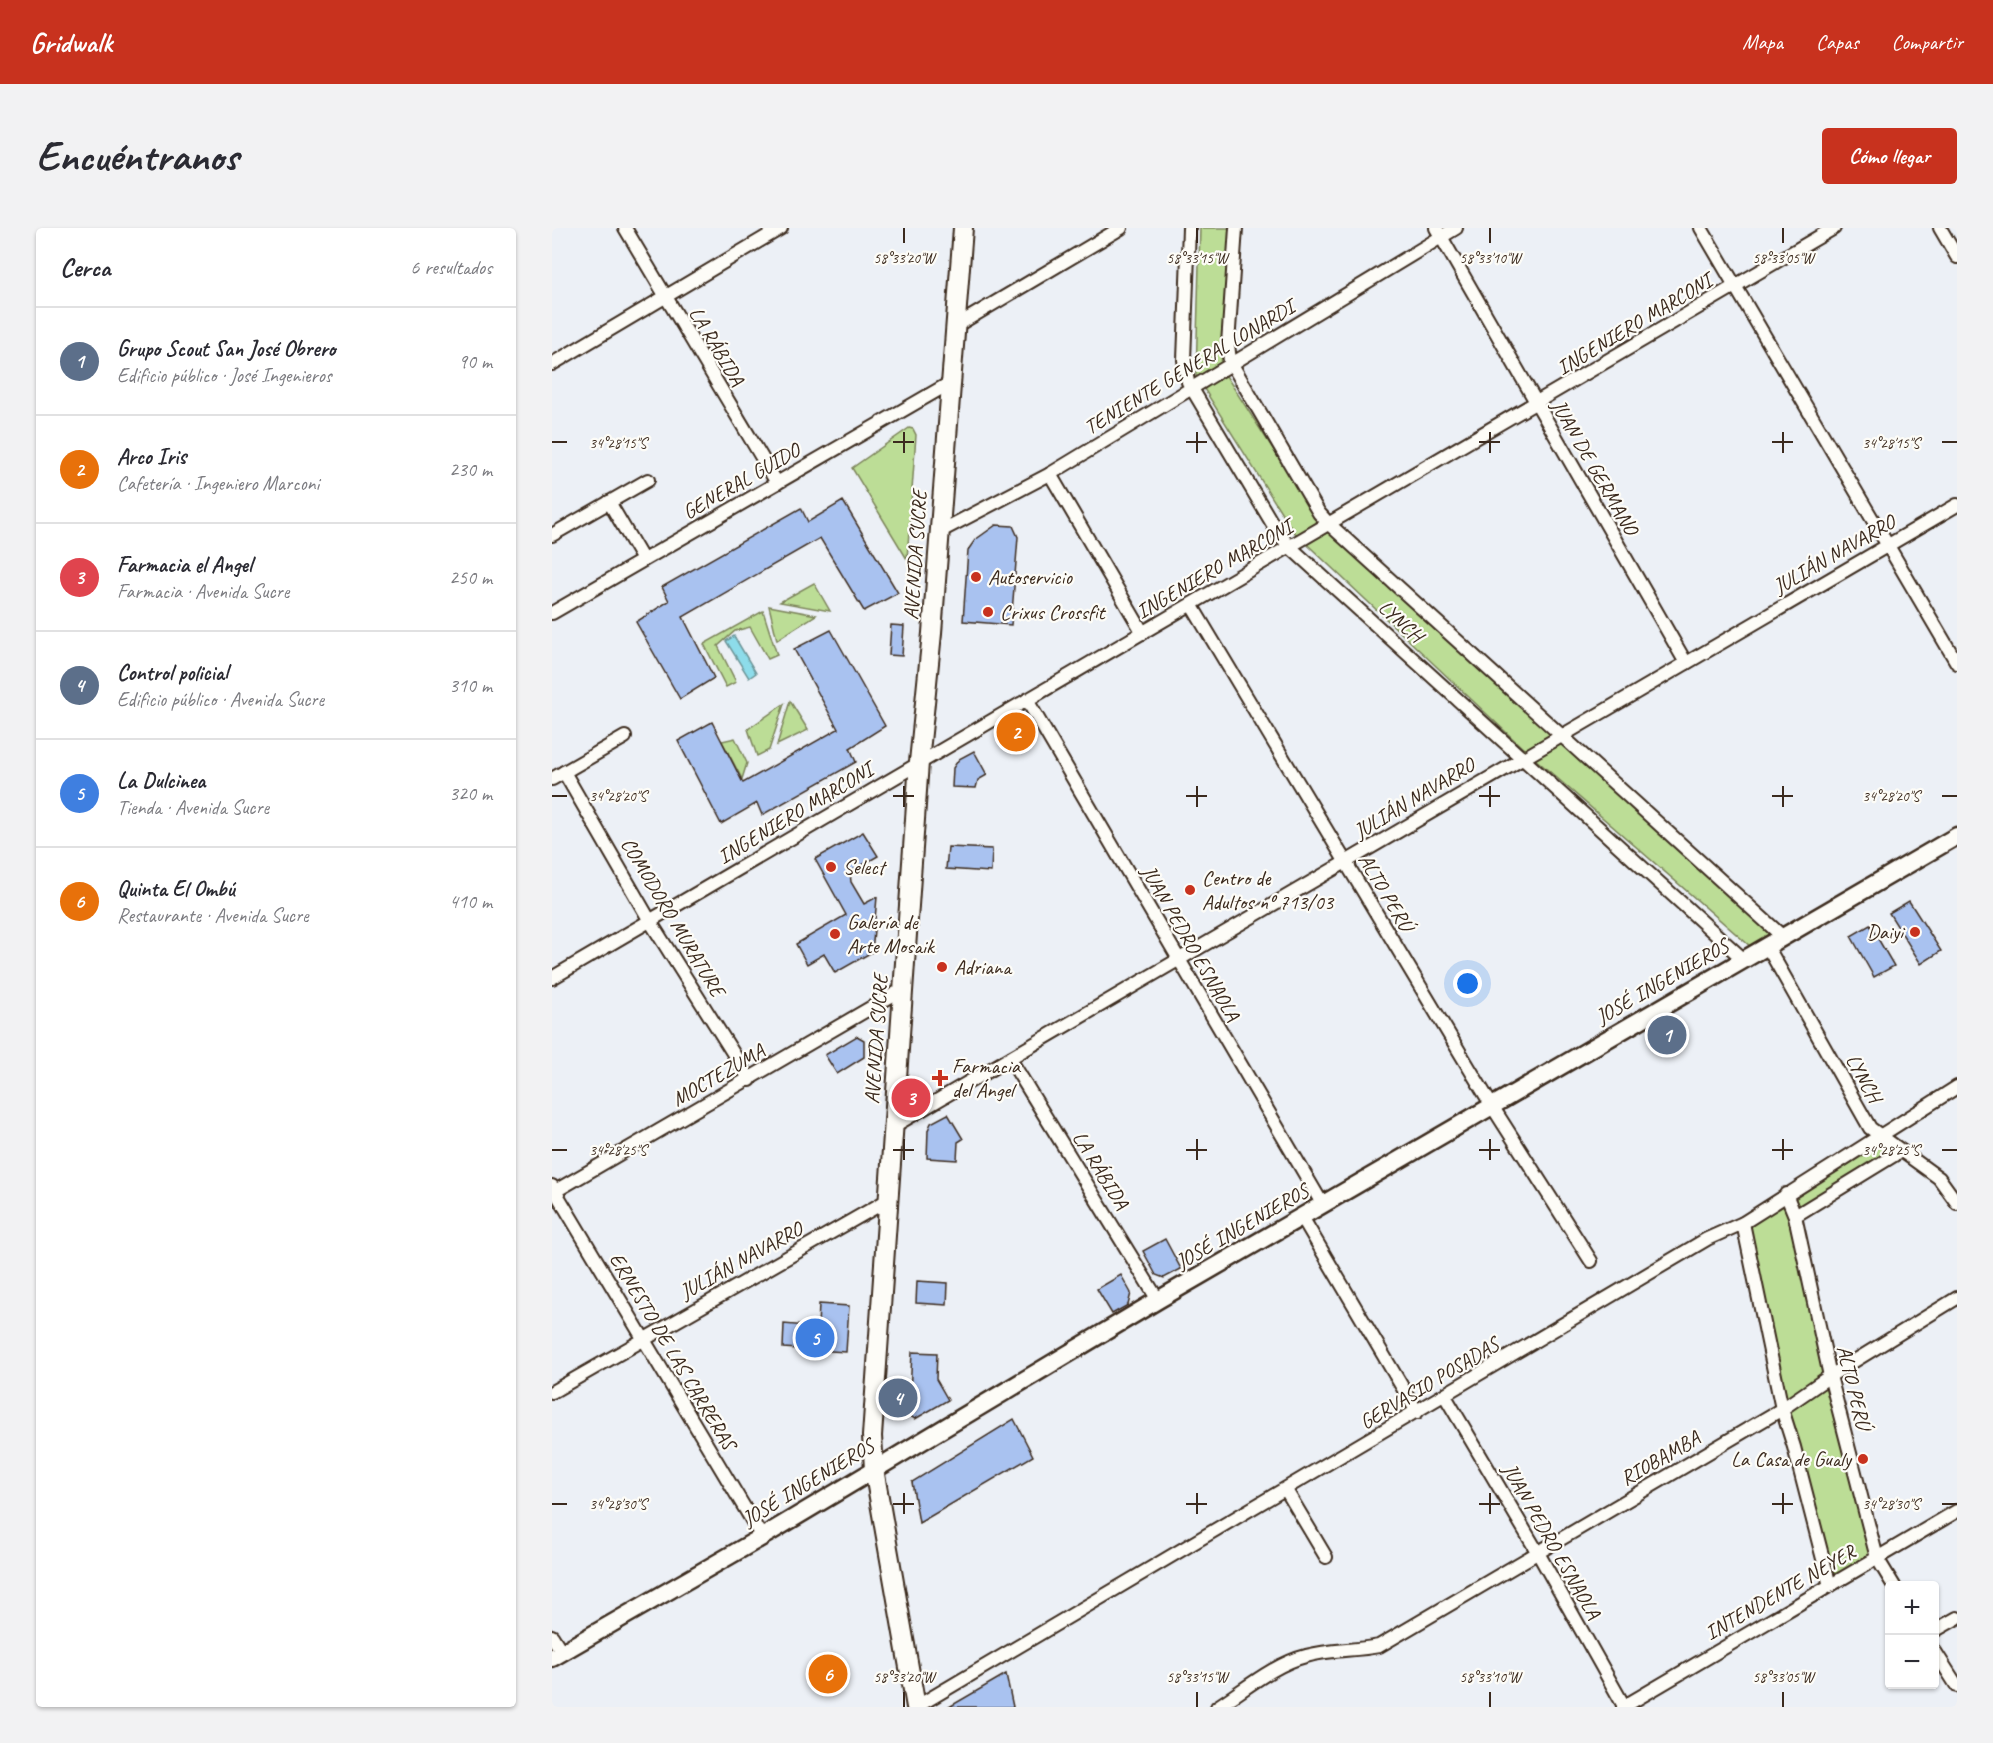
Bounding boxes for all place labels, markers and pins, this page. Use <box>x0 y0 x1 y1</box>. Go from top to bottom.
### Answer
place label: Autoservicio <box>988 564 1073 590</box>
marker: Autoservicio <box>969 570 983 584</box>
place label: Crixus Crossfit <box>1000 599 1107 625</box>
marker: Crixus Crossfit <box>981 605 995 619</box>
pin: 2 <box>996 710 1036 754</box>
place label: Select <box>843 854 888 880</box>
marker: Select <box>824 860 838 874</box>
place label: Centro de Adultos nº 713/03 <box>1202 865 1335 915</box>
marker: Centro de Adultos nº 713/03 <box>1183 883 1197 897</box>
place label: Galería de Arte Mosaik <box>847 909 936 959</box>
place label: Daiyi <box>1867 919 1906 945</box>
marker: Daiyi <box>1908 925 1922 939</box>
marker: Galería de Arte Mosaik <box>828 927 842 941</box>
place label: Adriana <box>954 954 1013 980</box>
marker: Adriana <box>935 960 949 974</box>
pin: 1 <box>1648 1012 1686 1058</box>
place label: Farmacia del Ángel <box>952 1053 1022 1103</box>
marker: Farmacia del Ángel <box>933 1071 947 1085</box>
pin: 3 <box>892 1076 930 1120</box>
pin: 5 <box>796 1316 834 1360</box>
pin: 4 <box>878 1376 918 1420</box>
place label: La Casa de Gualy <box>1731 1446 1853 1472</box>
marker: La Casa de Gualy <box>1856 1452 1870 1466</box>
pin: 6 <box>808 1652 848 1696</box>

